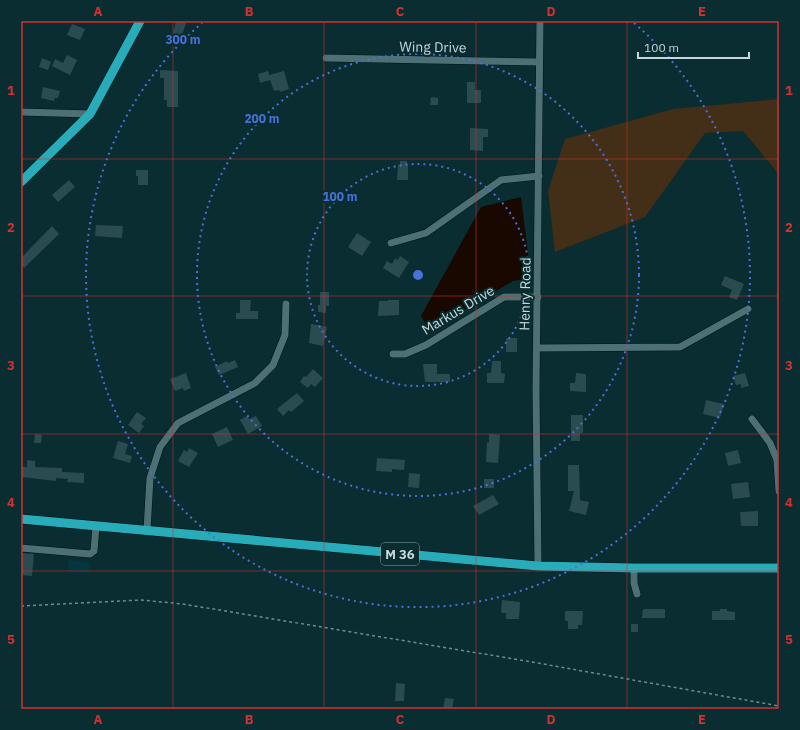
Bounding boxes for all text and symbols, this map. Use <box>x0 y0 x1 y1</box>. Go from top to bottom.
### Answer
text: A <box>94 3 103 20</box>
text: B <box>245 3 254 20</box>
text: C <box>396 3 405 20</box>
text: D <box>546 3 556 20</box>
text: E <box>698 3 706 20</box>
text: 300 m <box>165 32 201 47</box>
scale bar <box>638 34 749 60</box>
street label: Wing Drive <box>399 37 467 57</box>
text: 100 m <box>644 40 679 55</box>
text: 1 <box>7 82 15 99</box>
text: 1 <box>785 82 793 99</box>
text: 200 m <box>244 111 280 126</box>
text: 100 m <box>322 189 358 204</box>
text: 2 <box>7 219 15 236</box>
text: 2 <box>785 219 793 236</box>
street label: Henry Road <box>515 257 535 331</box>
centre of rings <box>411 268 425 282</box>
street label: Markus Drive <box>418 281 498 339</box>
text: 3 <box>7 357 15 374</box>
text: 3 <box>785 357 793 374</box>
text: 4 <box>7 494 15 511</box>
text: 4 <box>785 494 793 511</box>
road number: M 36 <box>381 543 419 565</box>
text: 5 <box>7 631 15 648</box>
text: 5 <box>785 631 793 648</box>
text: A <box>94 711 103 728</box>
text: B <box>245 711 254 728</box>
text: C <box>396 711 405 728</box>
text: D <box>546 711 556 728</box>
text: E <box>698 711 706 728</box>

